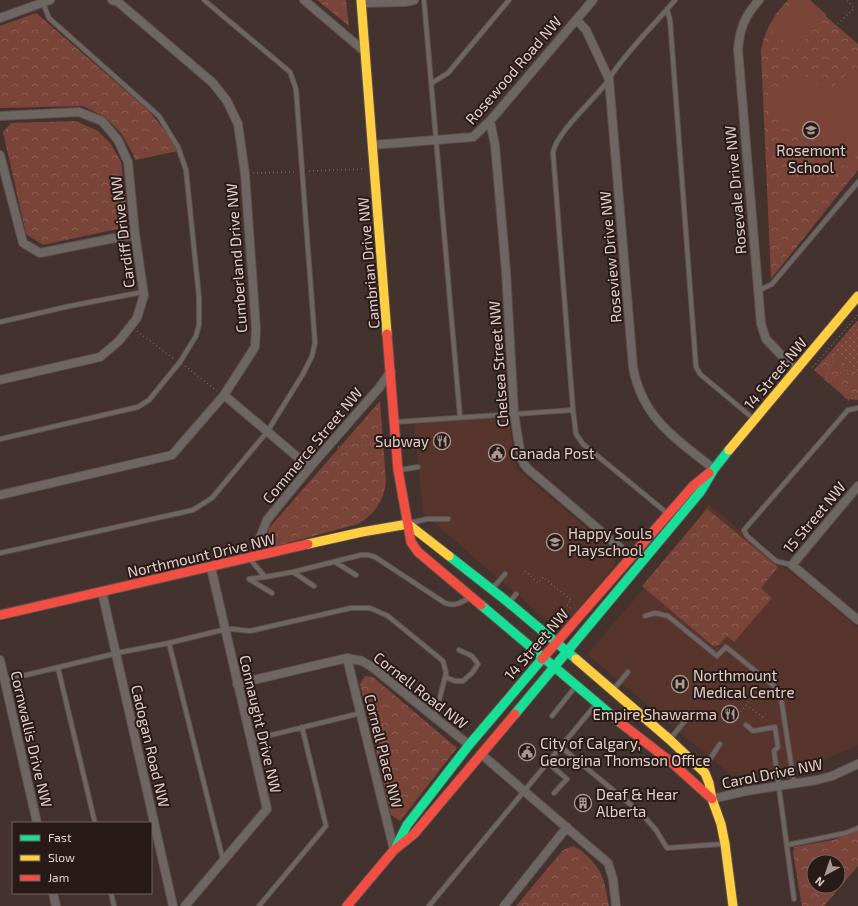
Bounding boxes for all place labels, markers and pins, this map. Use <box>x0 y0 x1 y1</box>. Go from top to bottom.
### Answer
school or university icon: Rosemont School <box>801 120 821 140</box>
place label: Rosemont School <box>776 141 846 176</box>
restaurant icon: Subway <box>432 431 452 451</box>
place label: Subway <box>375 432 429 450</box>
public building icon: Canada Post <box>487 443 507 463</box>
place label: Canada Post <box>510 444 595 462</box>
place label: Happy Souls Playschool <box>568 524 652 559</box>
school or university icon: Happy Souls Playschool <box>545 532 565 552</box>
place label: Northmount Medical Centre <box>693 666 794 701</box>
hospital icon: Northmount Medical Centre <box>670 674 690 694</box>
restaurant icon: Empire Shawarma <box>720 704 740 724</box>
place label: Empire Shawarma <box>593 705 717 723</box>
place label: City of Calgary, Georgina Thomson Office <box>540 734 711 769</box>
public building icon: City of Calgary, Georgina Thomson Office <box>517 742 537 762</box>
place label: Deaf & Hear Alberta <box>596 785 678 820</box>
building icon: Deaf & Hear Alberta <box>573 793 593 813</box>

